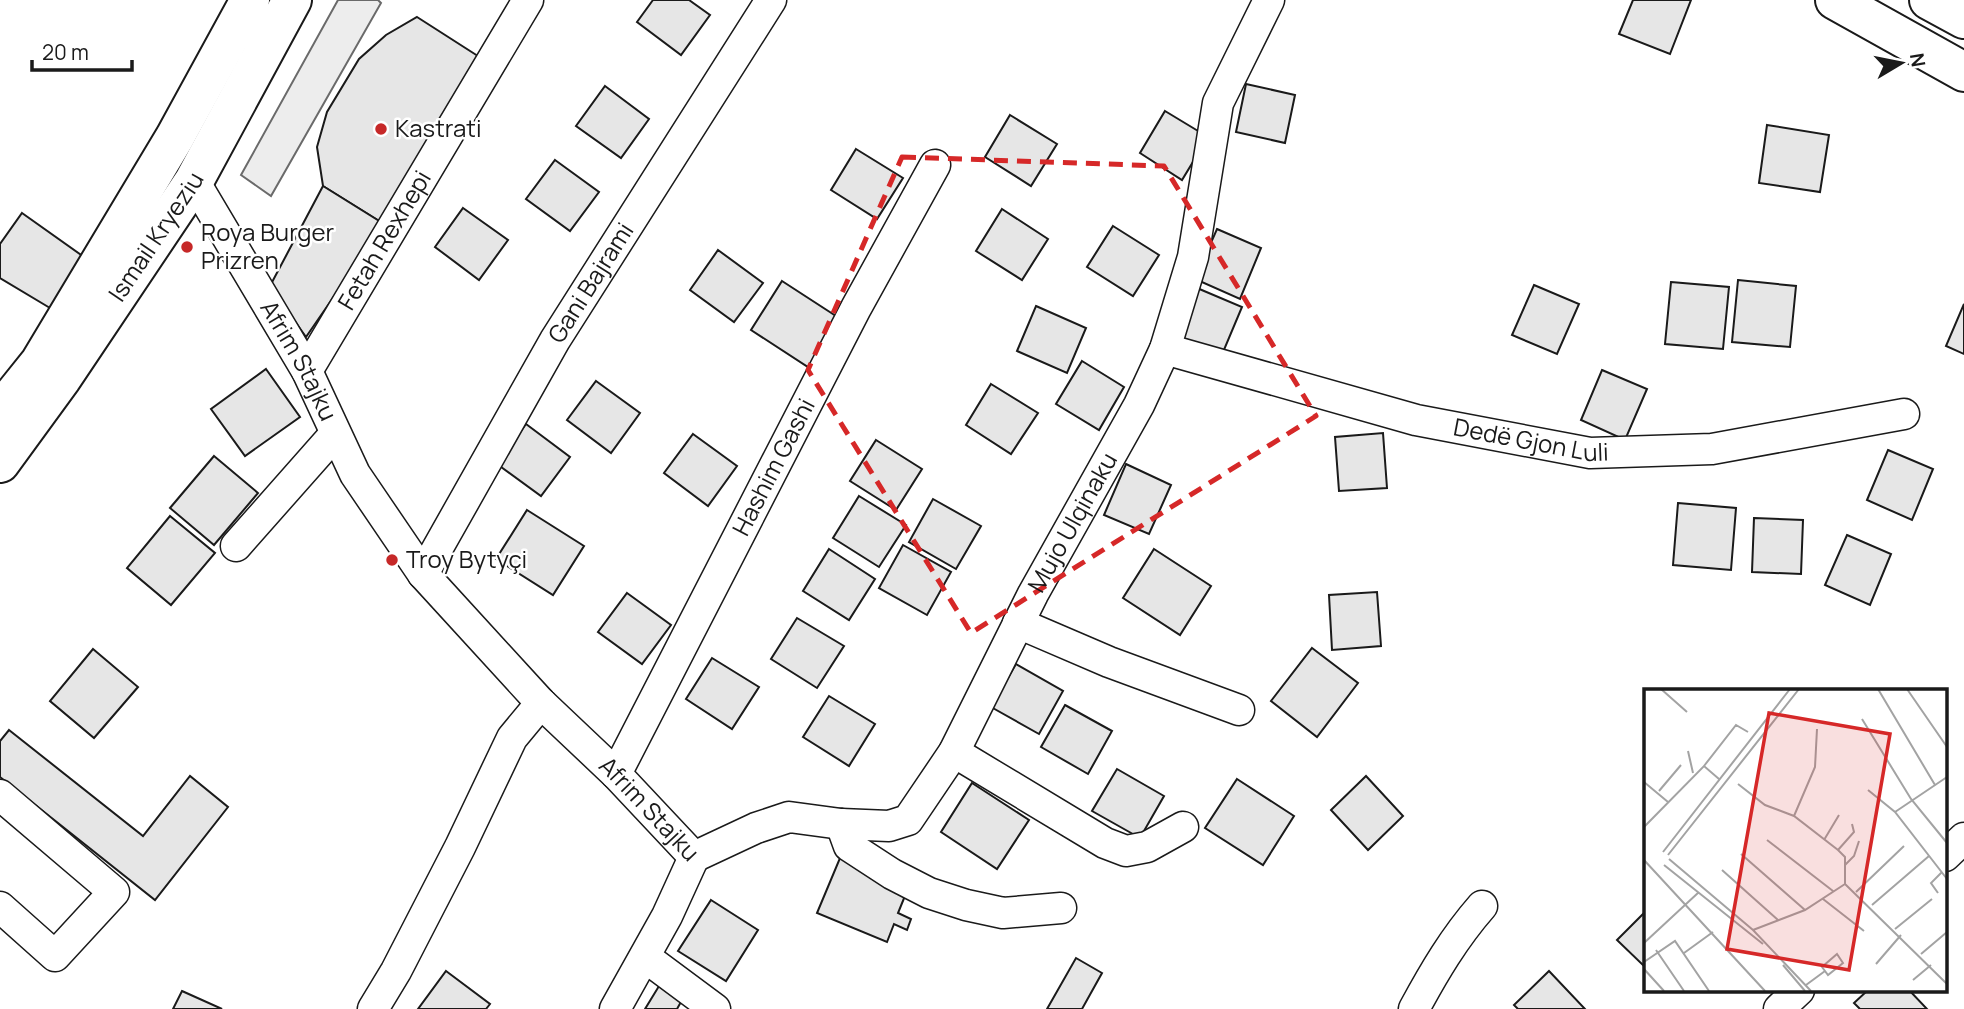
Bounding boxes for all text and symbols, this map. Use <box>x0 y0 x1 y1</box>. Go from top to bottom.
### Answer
scale bar <box>32 28 131 72</box>
north arrow <box>1866 28 1936 98</box>
text: 20 m <box>42 38 89 66</box>
text: N <box>1904 51 1932 69</box>
place label: Kastrati <box>395 111 482 144</box>
marker: Kastrati <box>373 121 389 137</box>
street label: Fetah Rexhepi <box>329 164 438 316</box>
street label: Ismail Kryeziu <box>100 166 211 307</box>
place label: Roya Burger Prizren <box>201 215 335 276</box>
street label: Gani Bajrami <box>539 216 640 349</box>
marker: Roya Burger Prizren <box>179 239 195 255</box>
street label: Afrim Stajku <box>254 294 346 426</box>
street label: Hashim Gashi <box>724 392 822 541</box>
street label: Dedë Gjon Luli <box>1451 409 1609 468</box>
street label: Mujo Ulqinaku <box>1019 446 1124 598</box>
place label: Troy Bytyçi <box>406 542 527 575</box>
marker: Troy Bytyçi <box>384 552 400 568</box>
inset map <box>1644 689 1946 992</box>
street label: Afrim Stajku <box>593 749 708 868</box>

